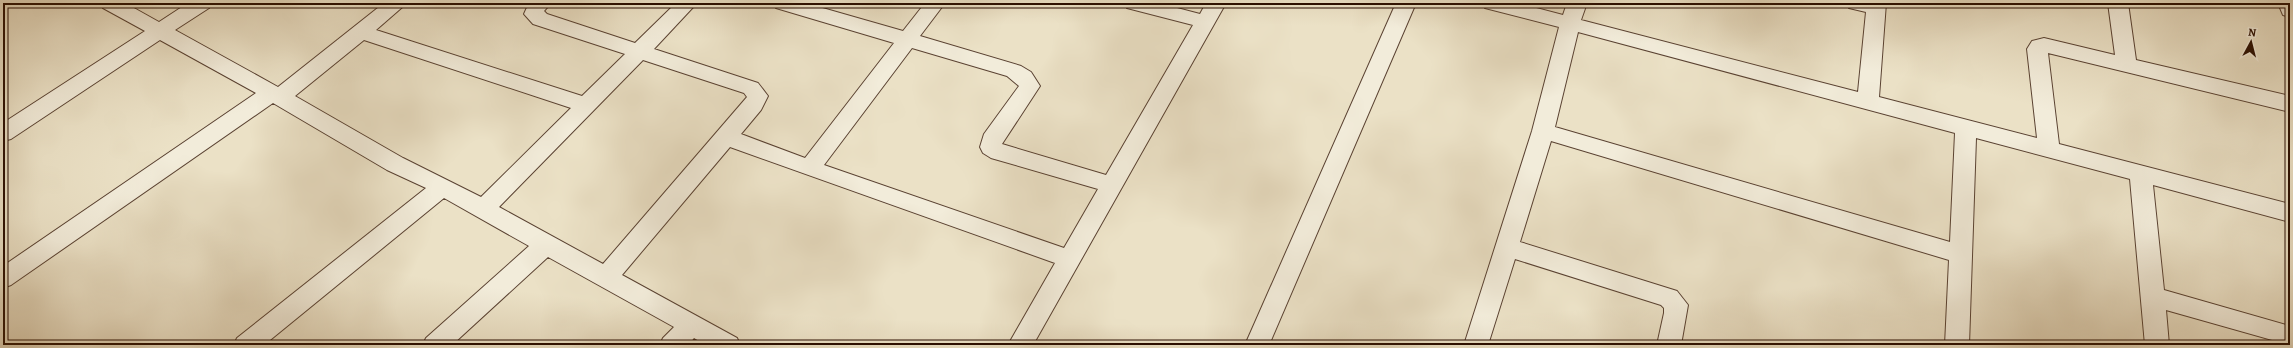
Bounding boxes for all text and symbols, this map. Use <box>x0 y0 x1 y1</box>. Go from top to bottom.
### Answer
north arrow <box>2231 22 2271 62</box>
text: N <box>2247 25 2257 41</box>

